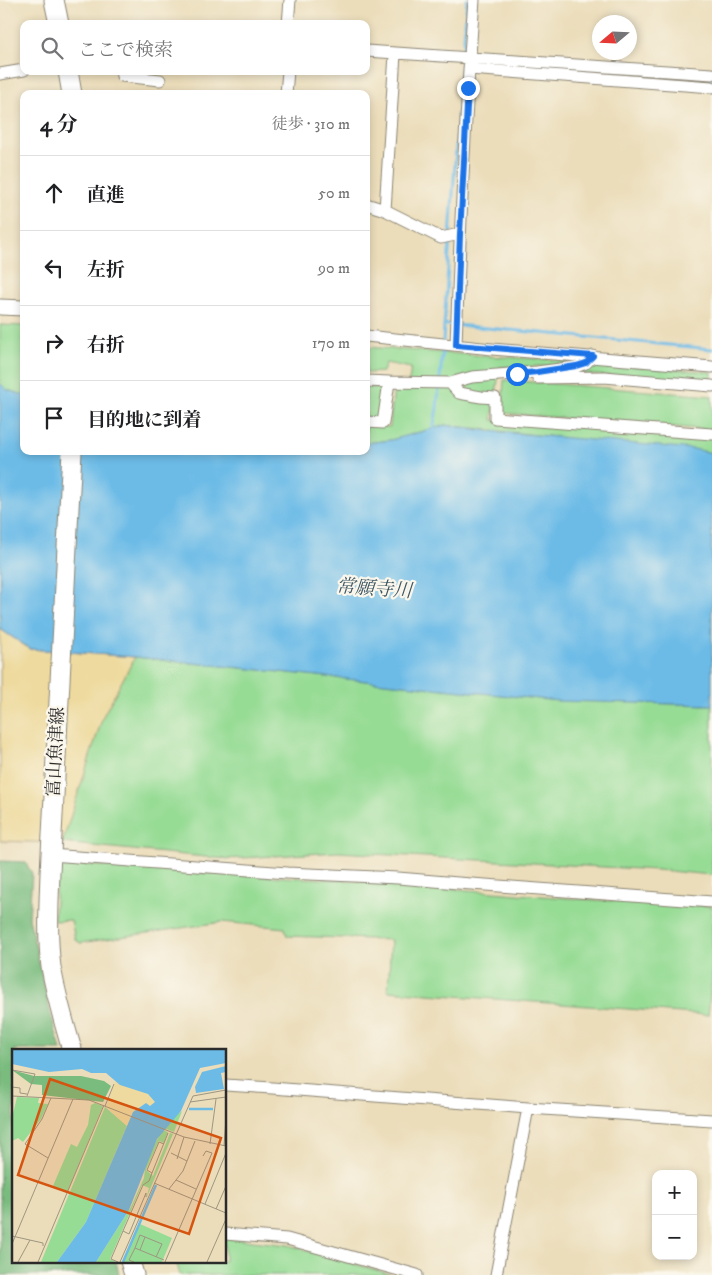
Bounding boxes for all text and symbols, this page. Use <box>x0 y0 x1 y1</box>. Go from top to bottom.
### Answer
north arrow <box>592 15 637 60</box>
search box <box>20 20 370 75</box>
icon: search <box>38 34 66 62</box>
text: ここで検索 <box>78 39 173 62</box>
route end <box>457 77 480 100</box>
text: 4 分 <box>40 112 78 138</box>
text: 徒歩 · 310 m <box>271 114 350 134</box>
icon: ahead <box>40 179 68 207</box>
text: 50 m <box>318 183 350 203</box>
text: 直進 <box>87 184 125 207</box>
icon: left <box>40 254 68 282</box>
text: 90 m <box>318 258 350 278</box>
text: 左折 <box>87 259 125 282</box>
icon: right <box>40 329 68 357</box>
text: 170 m <box>312 333 350 353</box>
text: 右折 <box>87 334 125 357</box>
route start <box>506 363 529 386</box>
icon: arrive <box>40 404 68 432</box>
text: 目的地に到着 <box>87 409 201 432</box>
water label: 常願寺川 <box>335 575 415 603</box>
street label: 富山魚津線 <box>43 706 69 798</box>
inset map <box>12 1049 226 1262</box>
map controls <box>652 1170 697 1260</box>
button: + <box>652 1170 697 1215</box>
button: − <box>652 1215 697 1260</box>

